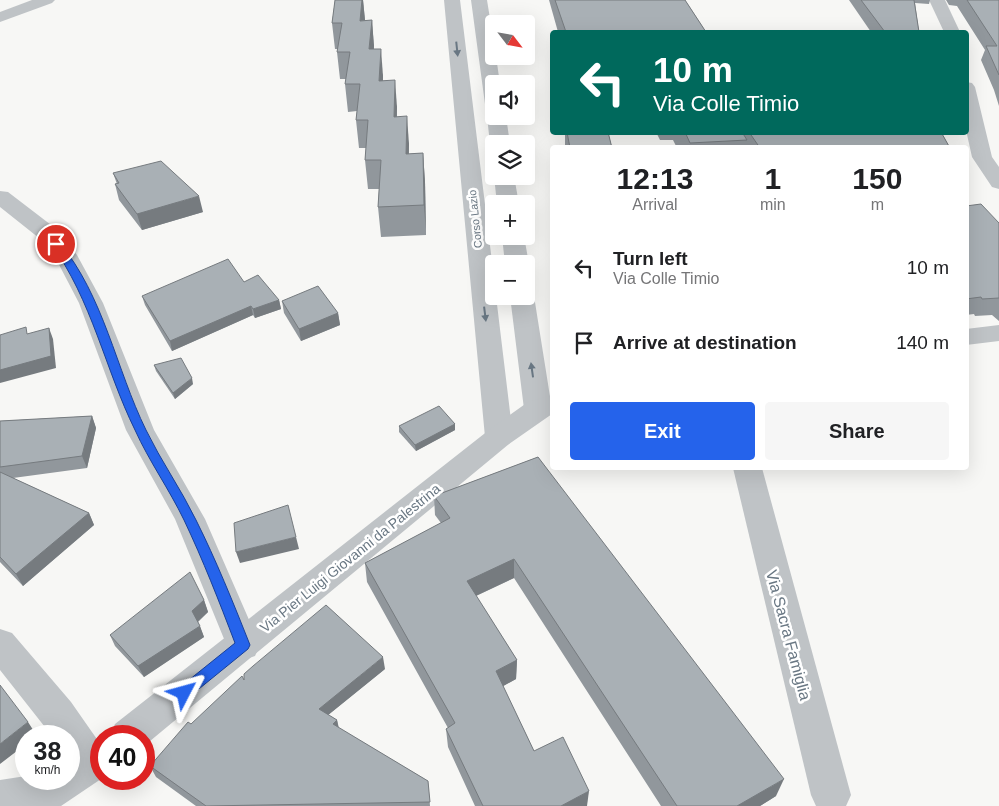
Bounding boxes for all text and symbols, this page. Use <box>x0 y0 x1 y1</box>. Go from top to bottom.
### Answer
north arrow <box>485 15 535 65</box>
map controls <box>485 15 535 305</box>
one-way arrow <box>453 41 461 57</box>
icon: left <box>570 50 635 115</box>
text: 10 m <box>653 50 733 89</box>
button: sound <box>485 75 535 125</box>
text: Via Colle Timio <box>653 91 799 116</box>
button: layers <box>485 135 535 185</box>
text: 12:13 <box>617 162 693 195</box>
text: 1 <box>764 162 781 195</box>
text: 150 <box>852 162 902 195</box>
street label: Corso Lazio <box>466 189 484 249</box>
button: + <box>485 195 535 245</box>
text: Arrival <box>632 196 678 213</box>
text: min <box>760 196 786 213</box>
text: m <box>871 196 884 213</box>
pin <box>35 223 77 265</box>
icon: arrive <box>42 230 70 258</box>
text: Turn left <box>613 248 688 269</box>
icon: left <box>570 254 598 282</box>
button: − <box>485 255 535 305</box>
text: 10 m <box>907 257 949 278</box>
text: Via Colle Timio <box>613 270 719 287</box>
one-way arrow <box>481 307 489 323</box>
icon: arrive <box>570 329 598 357</box>
text: Arrive at destination <box>613 332 797 353</box>
text: 140 m <box>896 332 949 353</box>
one-way arrow <box>528 362 536 378</box>
button: Exit <box>570 402 755 460</box>
button: Share <box>765 402 949 460</box>
street label: Via Pier Luigi Giovanni da Palestrina <box>257 480 443 636</box>
street label: Via Sacra Famiglia <box>763 568 814 702</box>
position arrow <box>157 666 209 718</box>
speed limit sign: 40 <box>90 725 155 790</box>
text: 38 <box>34 737 61 765</box>
text: km/h <box>34 763 61 777</box>

